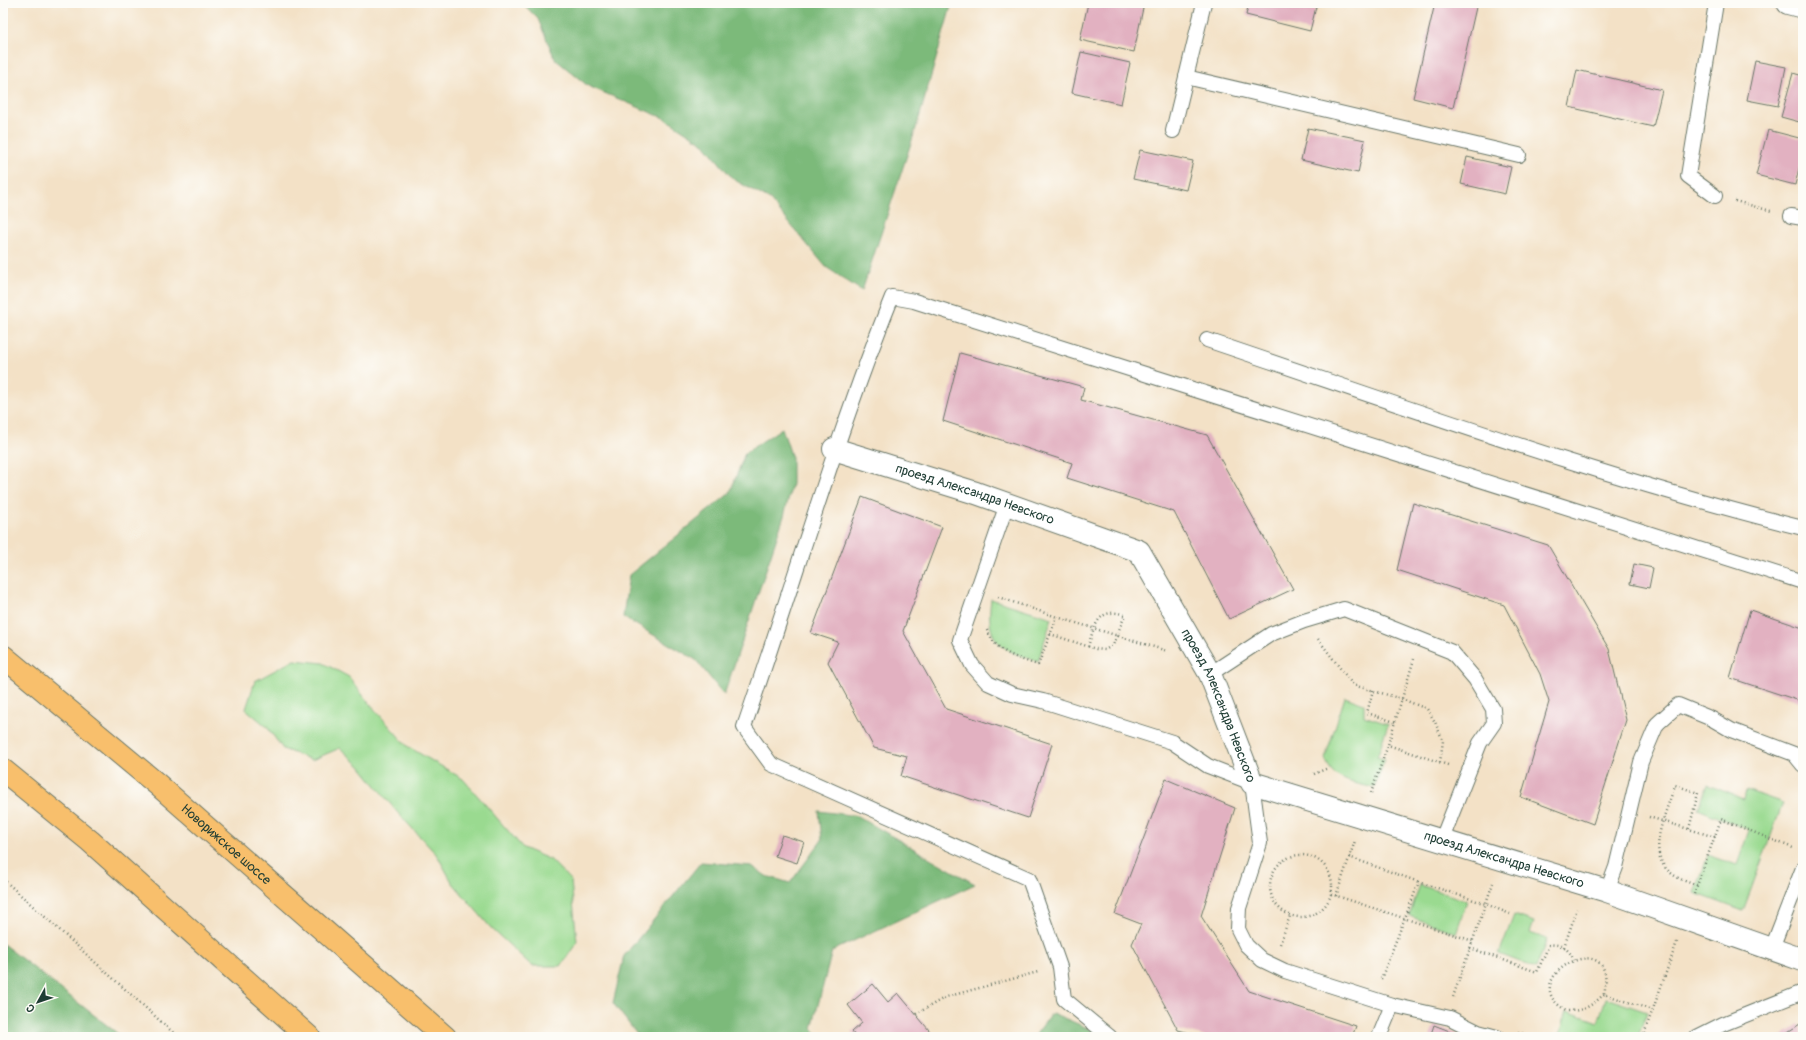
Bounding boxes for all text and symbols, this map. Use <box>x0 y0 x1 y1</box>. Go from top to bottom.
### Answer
street label: проезд Александра Невского <box>894 461 1056 528</box>
street label: проезд Александра Невского <box>1178 626 1259 785</box>
street label: Новорижское шоссе <box>178 801 275 889</box>
street label: проезд Александра Невского <box>1422 828 1586 892</box>
north arrow <box>18 982 58 1022</box>
text: С <box>23 1001 38 1015</box>

